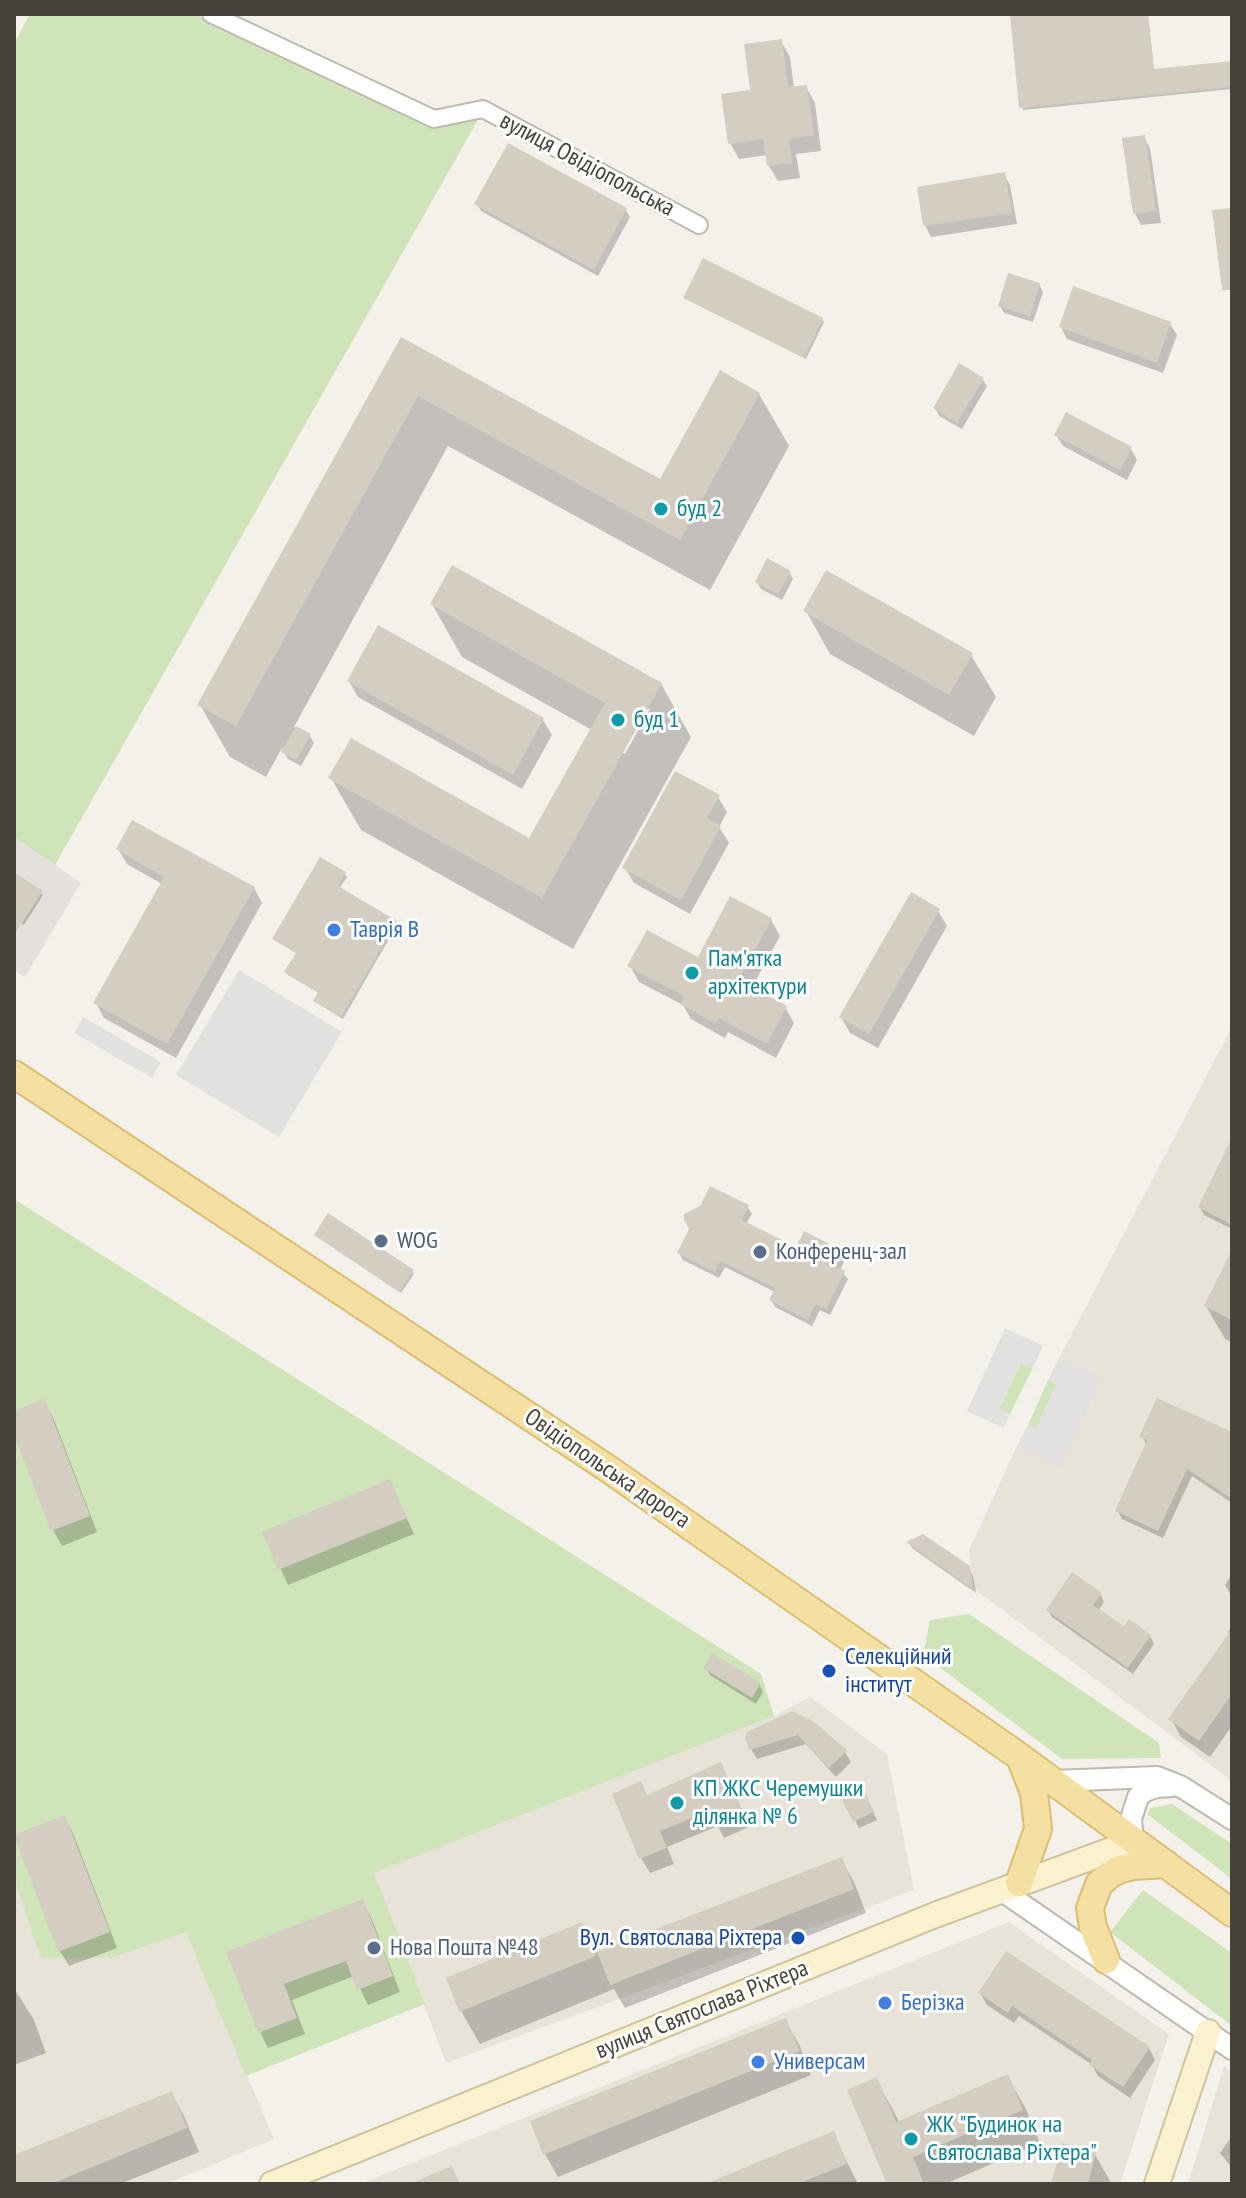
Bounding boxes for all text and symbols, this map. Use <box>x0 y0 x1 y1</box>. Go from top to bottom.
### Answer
street label: вулиця Овідіопольська <box>495 107 679 223</box>
place label: буд 2 <box>677 495 722 523</box>
marker: буд 2 <box>652 500 670 518</box>
place label: буд 1 <box>634 706 679 734</box>
marker: буд 1 <box>609 711 627 729</box>
place label: Таврія В <box>350 916 419 944</box>
marker: Таврія В <box>325 921 343 939</box>
place label: Пам'ятка архітектури <box>708 945 807 1001</box>
marker: Пам'ятка архітектури <box>683 964 701 982</box>
place label: WOG <box>397 1227 438 1255</box>
marker: WOG <box>372 1232 390 1250</box>
place label: Конференц-зал <box>776 1238 907 1266</box>
marker: Конференц-зал <box>751 1243 769 1261</box>
street label: Овідіопольська дорога <box>519 1403 695 1535</box>
place label: Селекційний інститут <box>845 1643 952 1699</box>
marker: Селекційний інститут <box>820 1662 838 1680</box>
place label: КП ЖКС Черемушки ділянка № 6 <box>693 1775 863 1831</box>
marker: КП ЖКС Черемушки ділянка № 6 <box>668 1794 686 1812</box>
place label: Вул. Святослава Ріхтера <box>580 1924 782 1952</box>
marker: Вул. Святослава Ріхтера <box>789 1929 807 1947</box>
place label: Нова Пошта №48 <box>390 1934 539 1962</box>
marker: Нова Пошта №48 <box>365 1939 383 1957</box>
street label: вулиця Святослава Ріхтера <box>591 1954 813 2066</box>
place label: Берізка <box>901 1989 965 2017</box>
marker: Берізка <box>876 1994 894 2012</box>
place label: Универсам <box>774 2048 865 2076</box>
marker: Универсам <box>749 2053 767 2071</box>
place label: ЖК "Будинок на Святослава Ріхтера" <box>927 2111 1097 2167</box>
marker: ЖК "Будинок на Святослава Ріхтера" <box>902 2130 920 2148</box>

